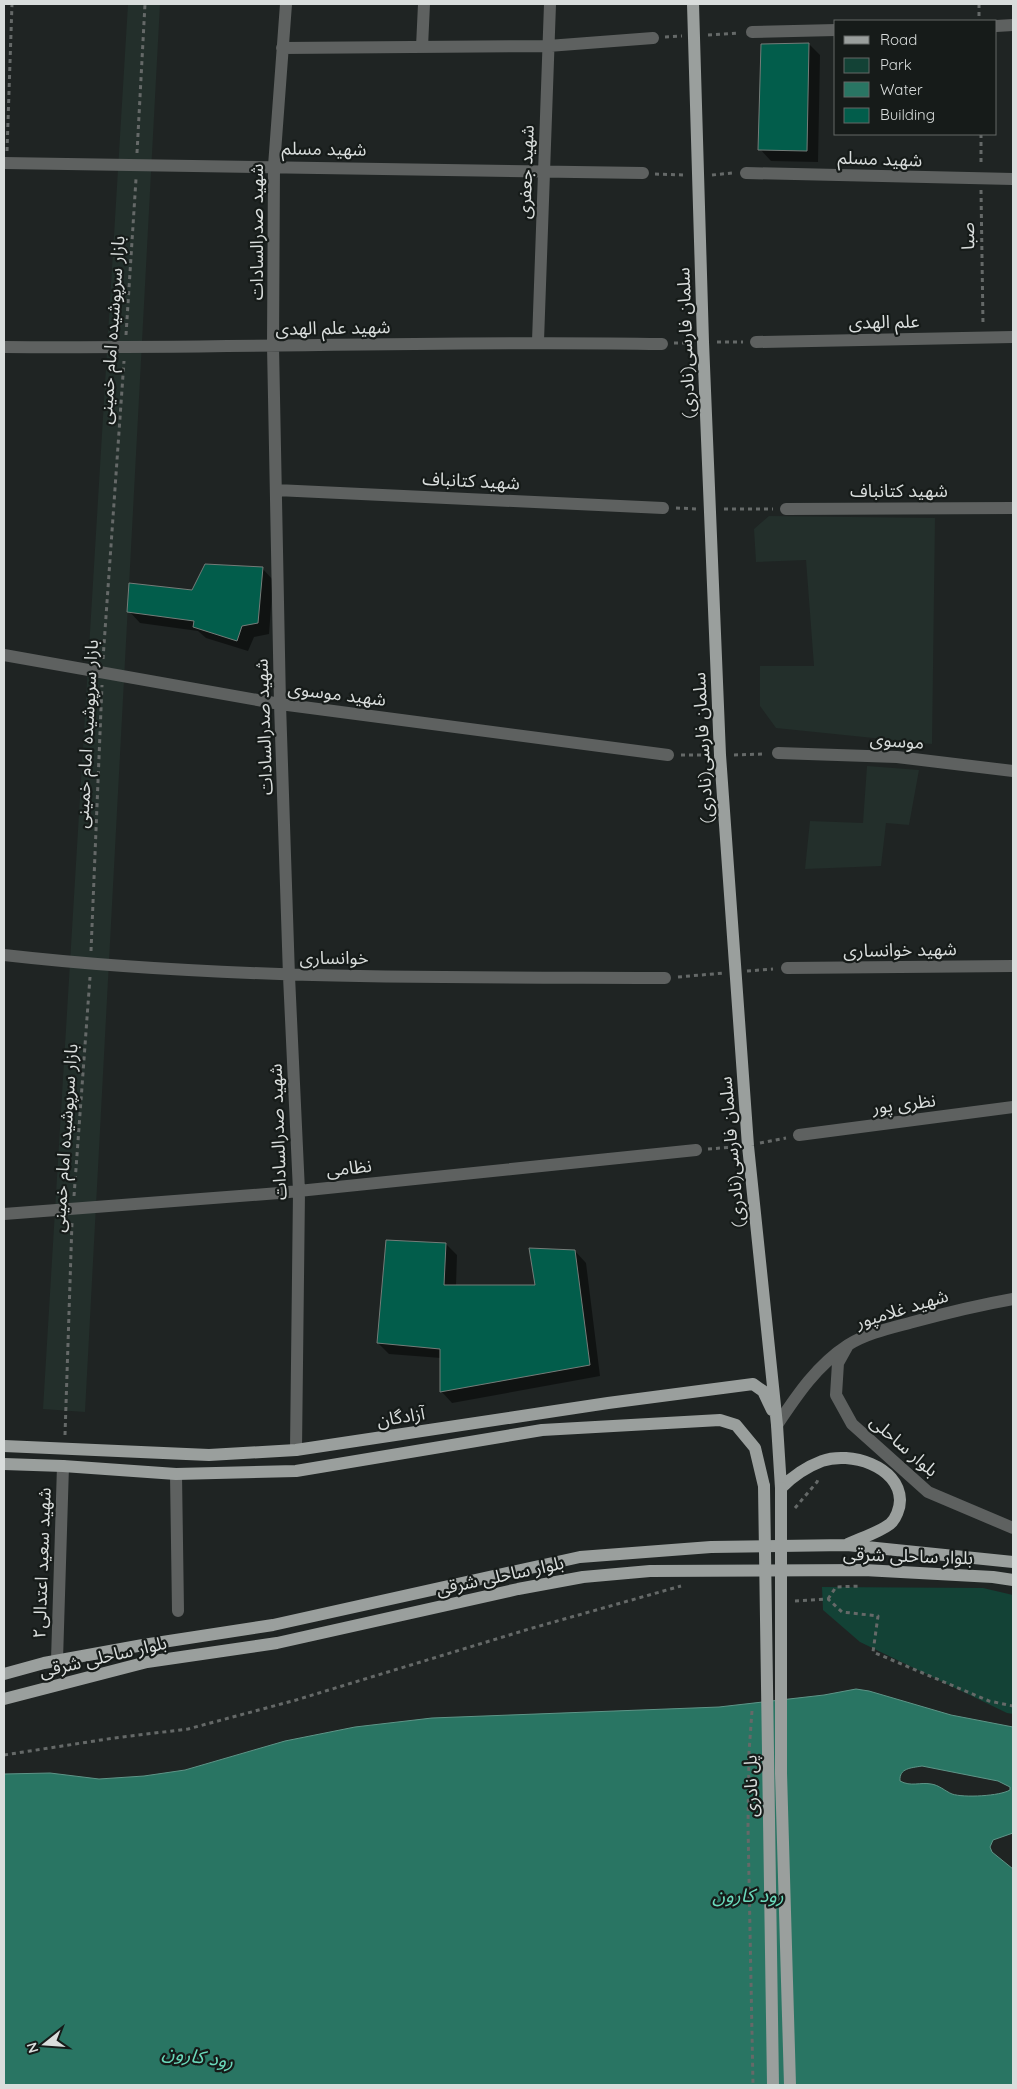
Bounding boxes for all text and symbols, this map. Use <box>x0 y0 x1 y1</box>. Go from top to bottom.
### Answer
legend <box>834 20 997 135</box>
text: Road <box>880 30 917 49</box>
text: Park <box>880 55 912 74</box>
text: Water <box>880 80 923 99</box>
text: Building <box>880 105 935 124</box>
street label: شهید جعفری <box>512 125 539 219</box>
street label: شهید مسلم <box>281 136 367 163</box>
street label: شهید مسلم <box>837 146 923 173</box>
street label: شهید صدرالسادات <box>245 164 268 300</box>
street label: صبا <box>956 222 979 250</box>
street label: بازار سرپوشیده امام خمینی <box>93 235 133 425</box>
street label: سلمان فارسی(نادری) <box>671 267 700 419</box>
street label: علم الهدی <box>848 309 920 336</box>
street label: شهید علم الهدی <box>275 315 391 342</box>
street label: شهید کتانباف <box>422 466 520 495</box>
street label: شهید کتانباف <box>850 479 948 502</box>
street label: بازار سرپوشیده امام خمینی <box>70 639 106 829</box>
street label: شهید صدرالسادات <box>250 658 277 796</box>
street label: سلمان فارسی(نادری) <box>687 672 718 824</box>
street label: شهید موسوی <box>287 676 387 711</box>
street label: موسوی <box>869 727 925 754</box>
street label: شهید خوانساری <box>843 937 957 962</box>
street label: خوانساری <box>299 946 369 969</box>
street label: بازار سرپوشیده امام خمینی <box>46 1043 86 1233</box>
street label: شهید صدرالسادات <box>264 1063 291 1201</box>
street label: سلمان فارسی(نادری) <box>713 1076 750 1229</box>
street label: نظری پور <box>870 1088 937 1119</box>
street label: نظامی <box>325 1154 373 1181</box>
street label: شهید غلامپور <box>852 1284 951 1334</box>
street label: آزادگان <box>375 1401 427 1432</box>
street label: بلوار ساحلی <box>865 1410 943 1482</box>
street label: شهید سعید اعتدالی۲ <box>27 1487 56 1639</box>
street label: بلوار ساحلی شرقی <box>843 1542 973 1569</box>
street label: بلوار ساحلی شرقی <box>434 1551 566 1600</box>
street label: بلوار ساحلی شرقی <box>37 1631 169 1682</box>
street label: پل نادری <box>738 1755 763 1817</box>
water label: رود کارون <box>712 1883 784 1907</box>
north arrow <box>20 2019 70 2069</box>
water label: رود کارون <box>161 2039 235 2073</box>
text: N <box>22 2040 43 2055</box>

